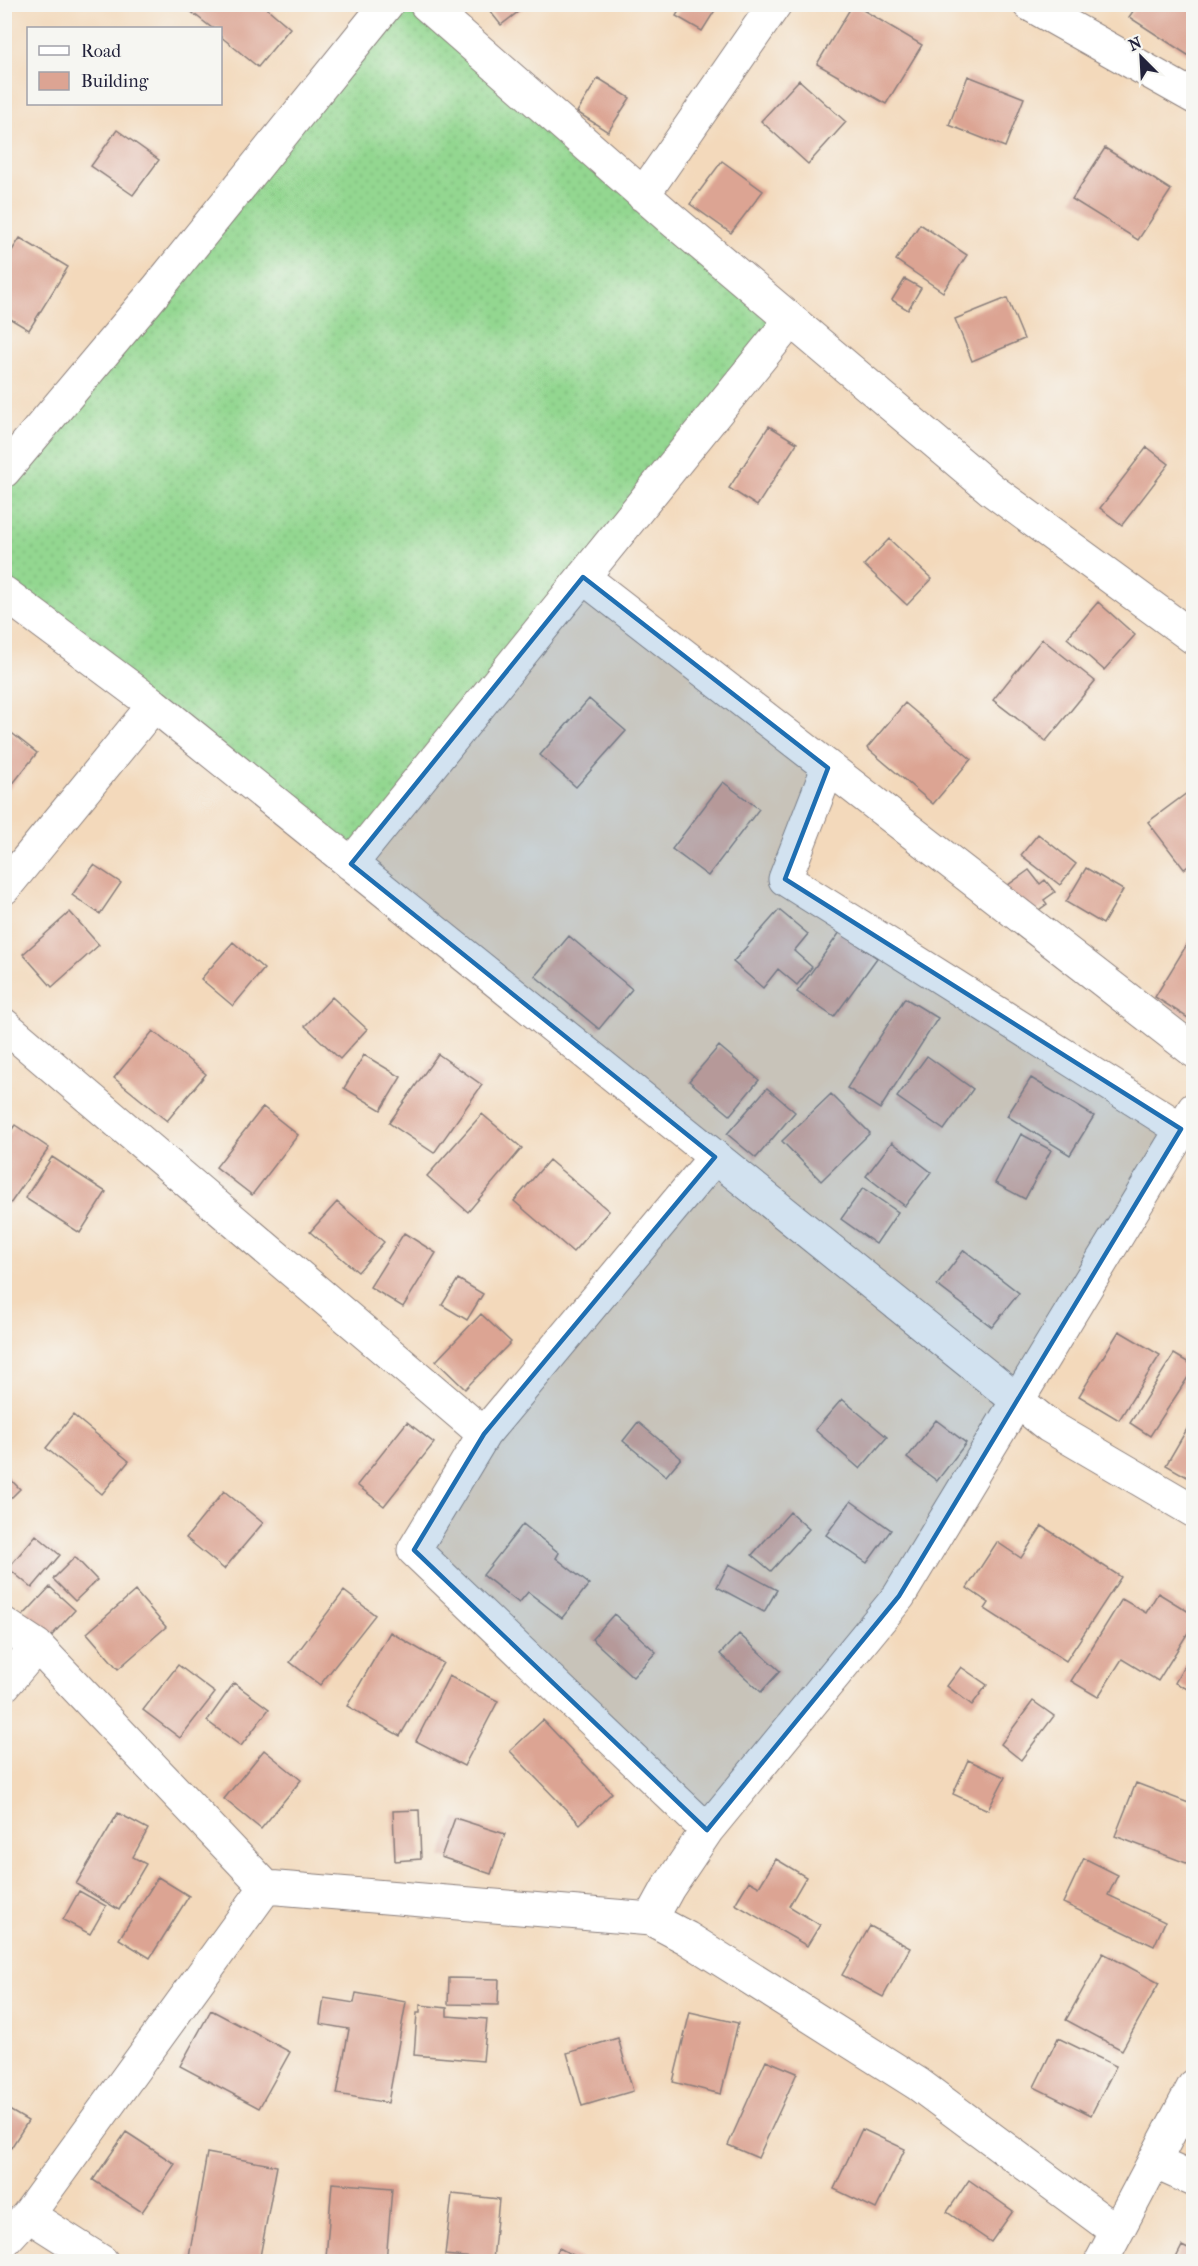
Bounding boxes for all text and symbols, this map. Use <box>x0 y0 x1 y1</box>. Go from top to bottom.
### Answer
legend <box>27 27 222 105</box>
north arrow <box>1111 27 1171 87</box>
text: N <box>1126 32 1145 55</box>
text: Road <box>81 41 121 62</box>
text: Building <box>81 71 149 92</box>

